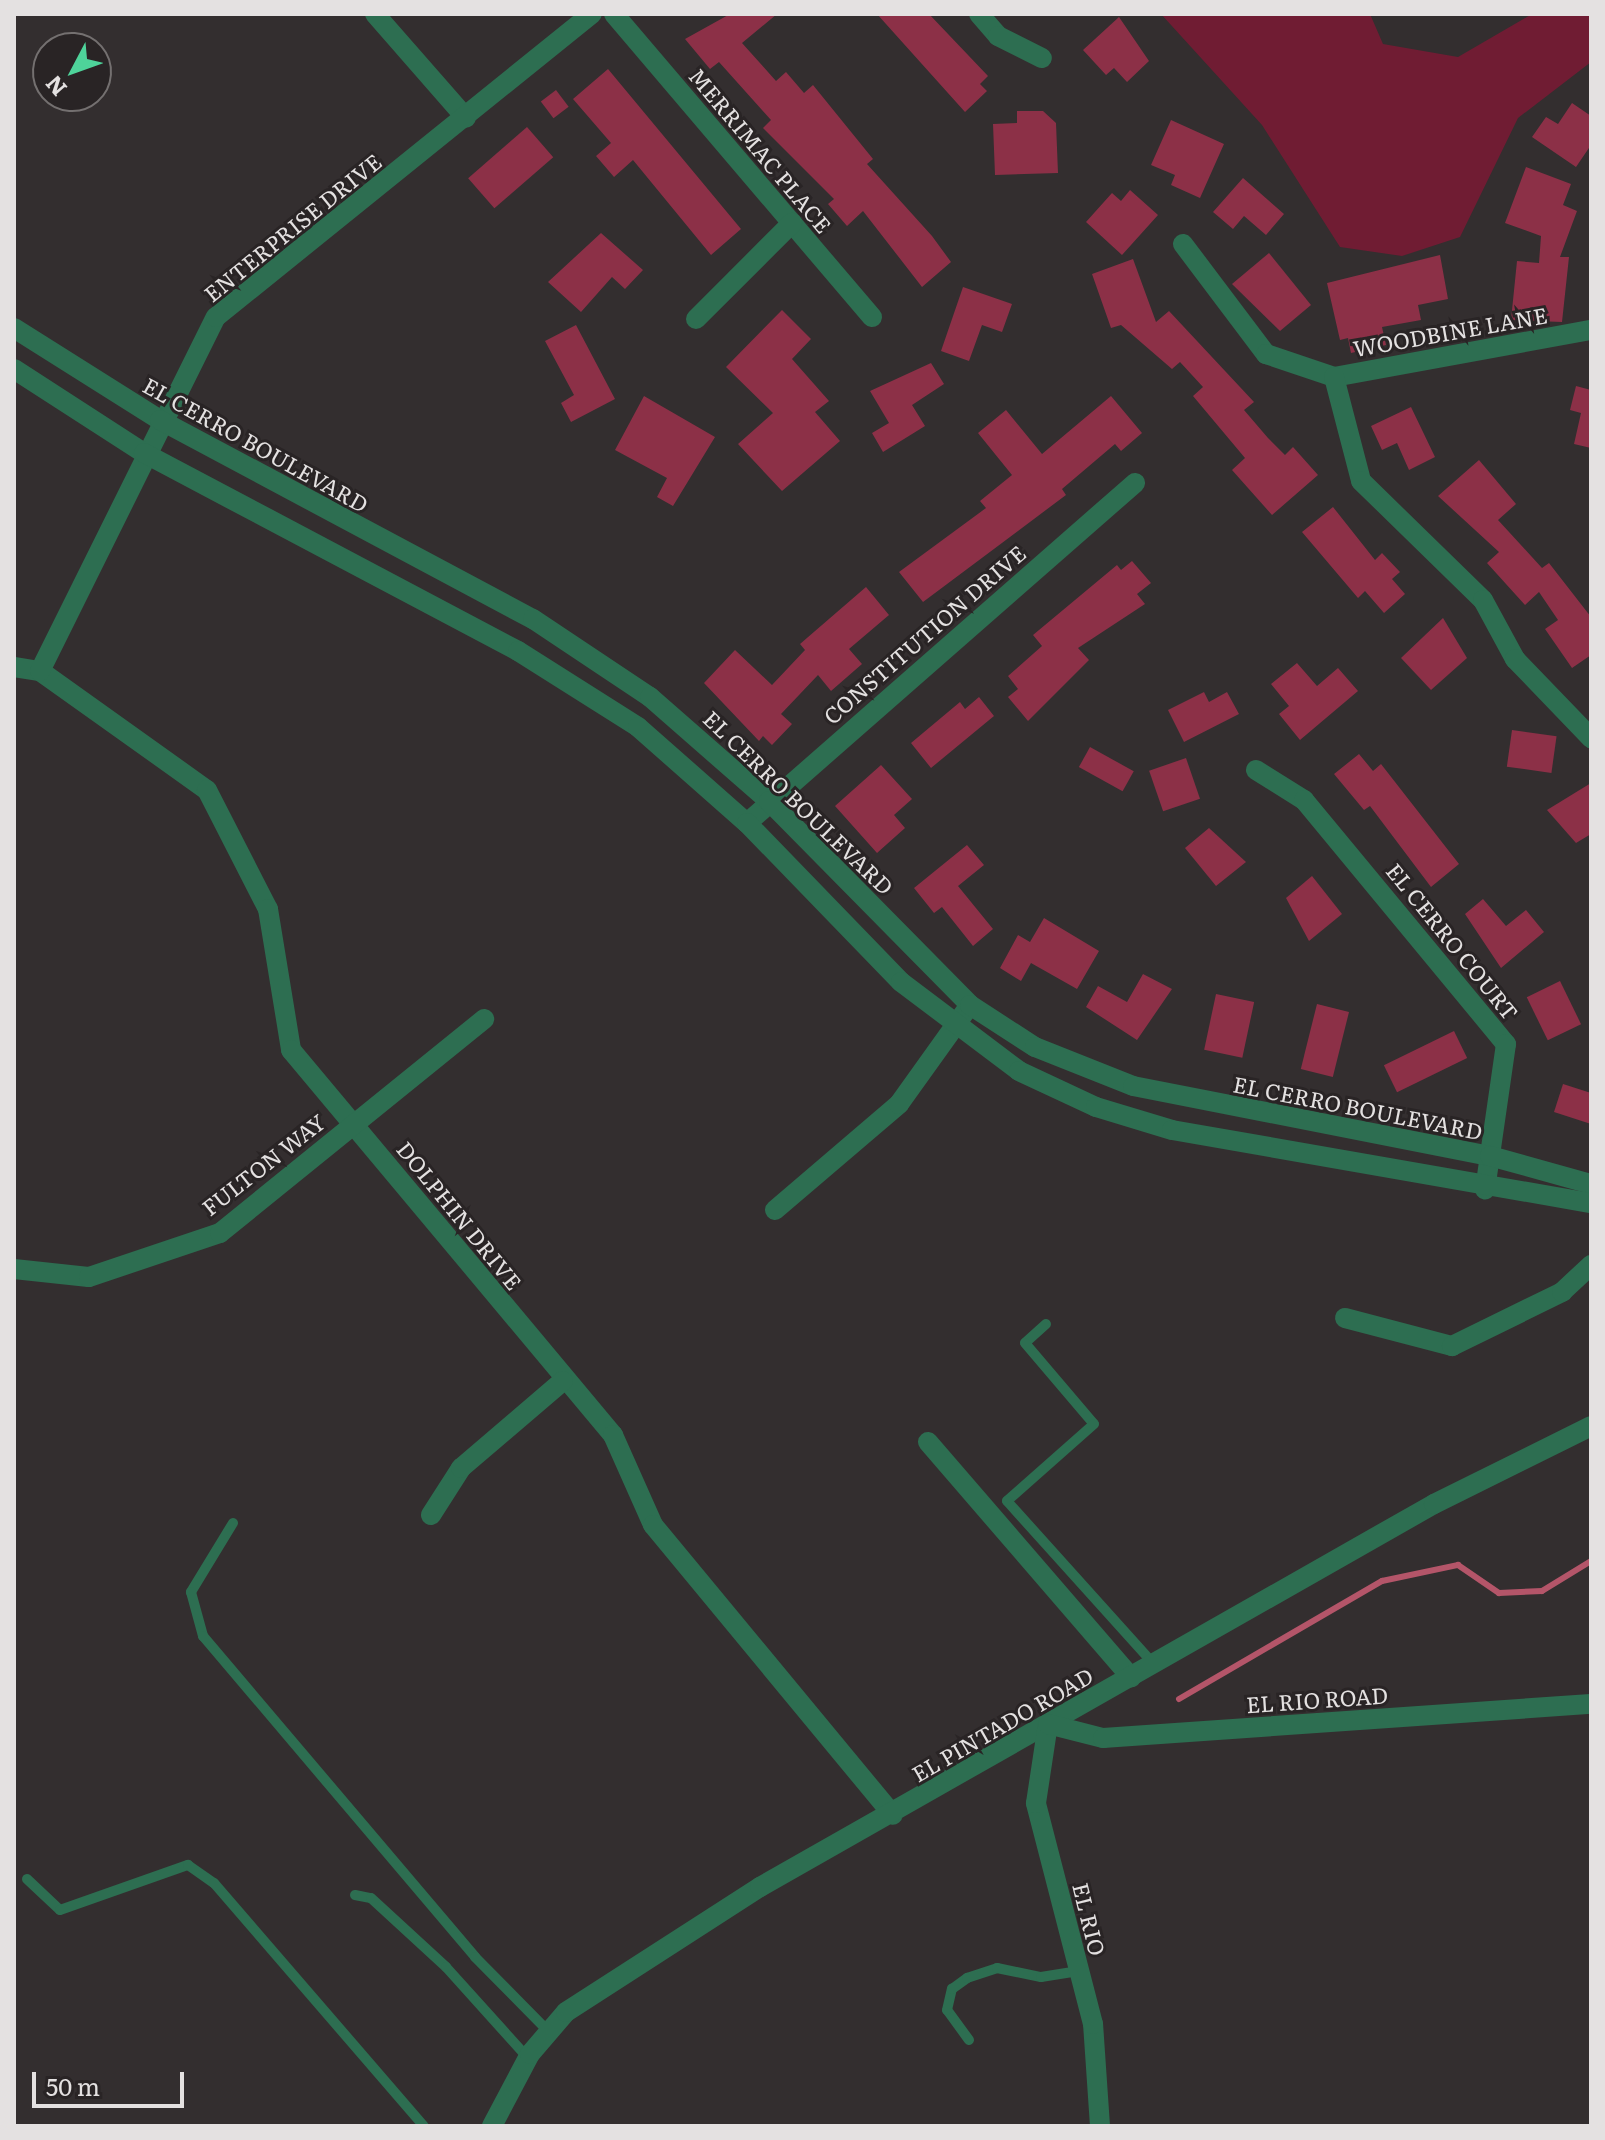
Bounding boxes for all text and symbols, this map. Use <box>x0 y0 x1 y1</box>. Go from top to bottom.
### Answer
north arrow <box>32 32 112 112</box>
street label: MERRIMAC PLACE <box>684 62 838 238</box>
text: N <box>37 69 74 105</box>
street label: ENTERPRISE DRIVE <box>198 147 386 307</box>
street label: WOODBINE LANE <box>1351 301 1549 361</box>
street label: EL CERRO BOULEVARD <box>139 371 373 517</box>
street label: CONSTITUTION DRIVE <box>818 539 1030 729</box>
street label: EL CERRO BOULEVARD <box>699 704 899 900</box>
street label: EL CERRO COURT <box>1382 857 1524 1025</box>
street label: EL CERRO BOULEVARD <box>1231 1070 1485 1144</box>
street label: FULTON WAY <box>196 1108 330 1220</box>
street label: DOLPHIN DRIVE <box>392 1136 528 1294</box>
street label: EL PINTADO ROAD <box>907 1661 1097 1787</box>
street label: EL RIO ROAD <box>1245 1681 1389 1717</box>
street label: EL RIO <box>1068 1880 1112 1958</box>
scale bar <box>36 2056 188 2106</box>
text: 50 m <box>46 2068 100 2103</box>

